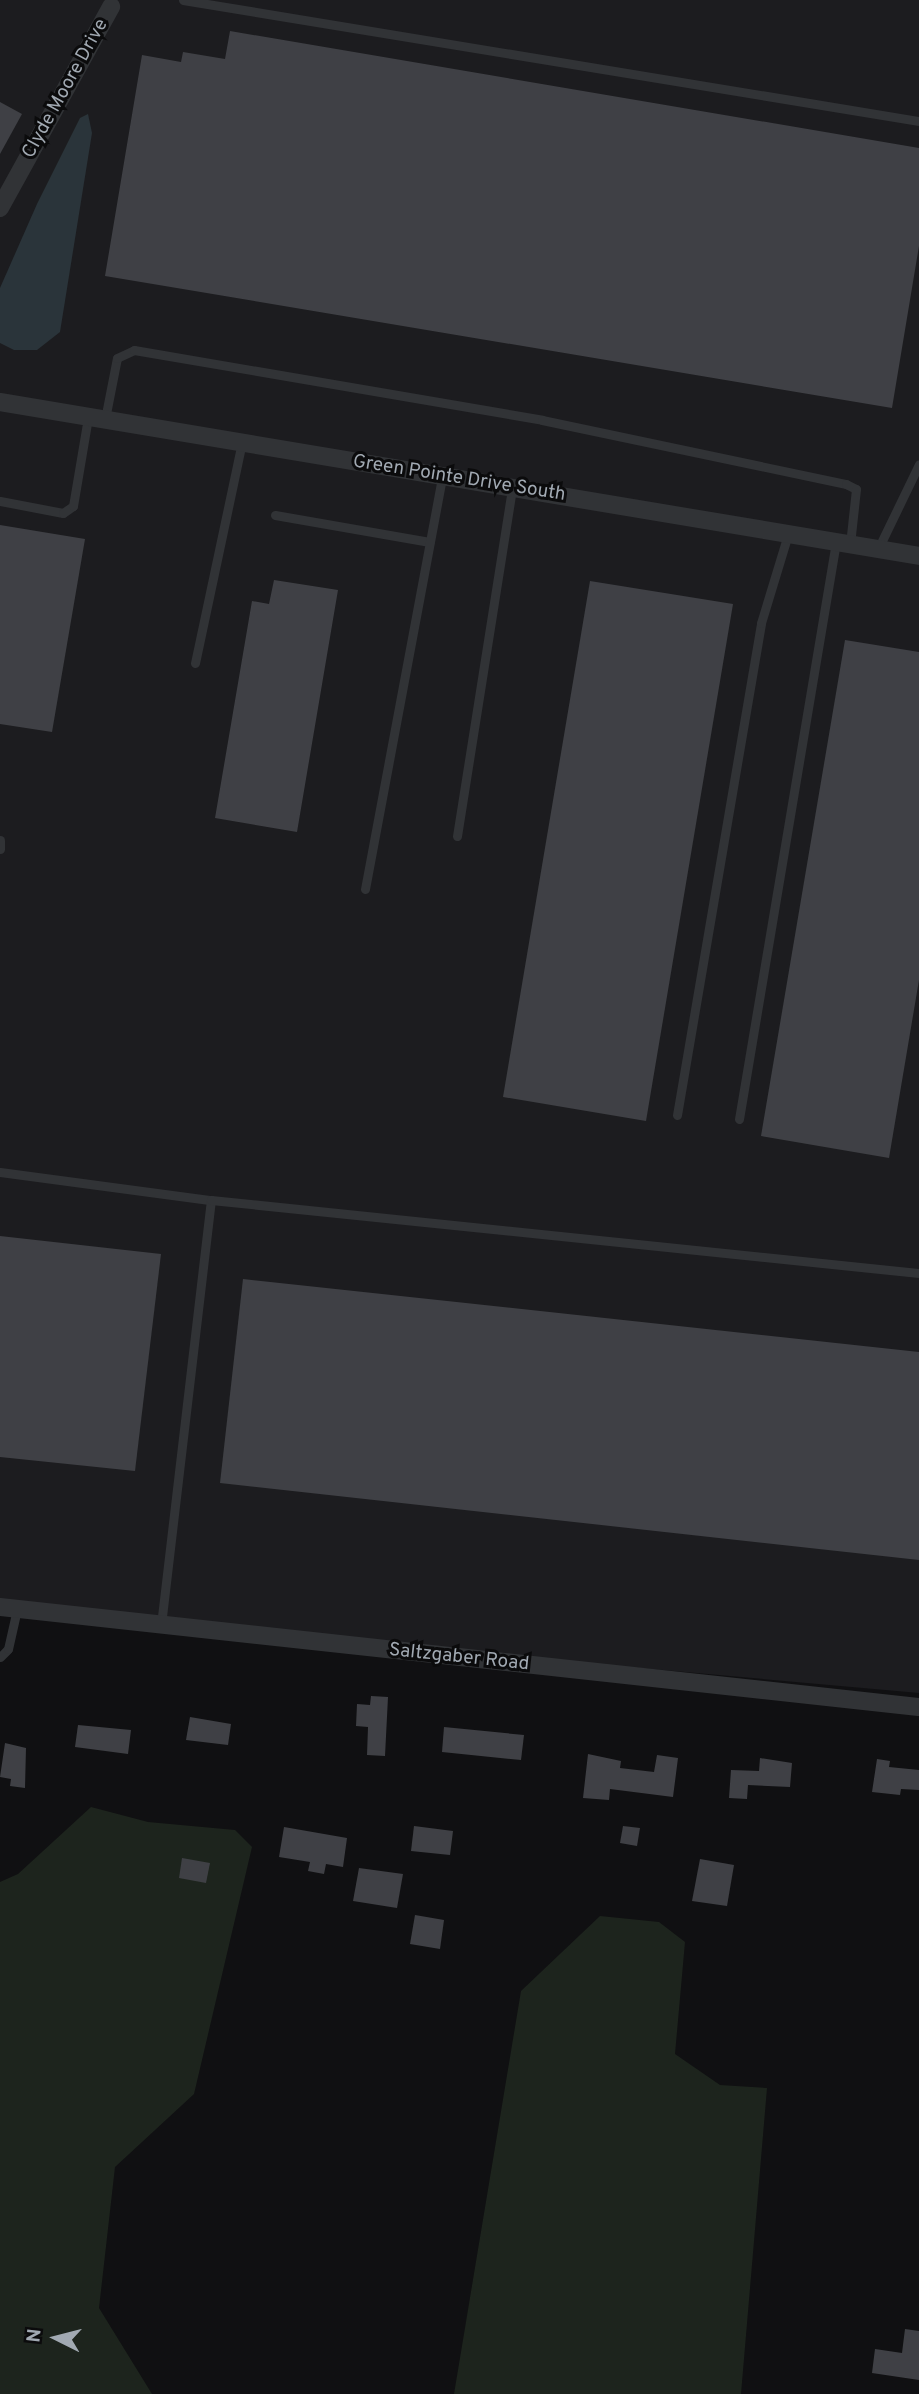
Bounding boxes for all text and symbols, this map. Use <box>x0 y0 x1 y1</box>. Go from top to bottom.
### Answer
street label: Clyde Moore Drive <box>18 15 114 163</box>
street label: Green Pointe Drive South <box>351 451 567 507</box>
street label: Saltzgaber Road <box>388 1639 530 1677</box>
north arrow <box>21 2303 91 2373</box>
text: N <box>22 2328 48 2344</box>

